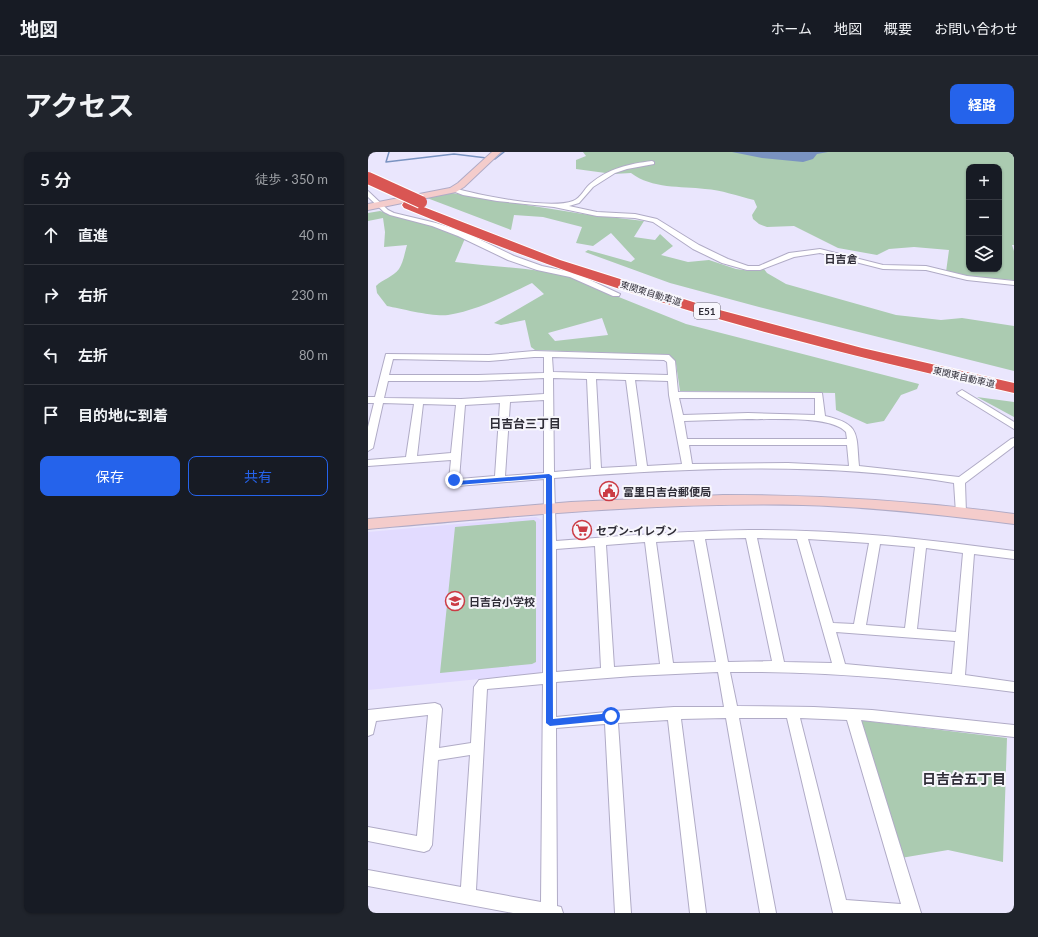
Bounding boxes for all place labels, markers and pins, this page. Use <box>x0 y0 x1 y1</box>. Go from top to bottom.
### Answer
public building icon: 富里日吉台郵便局 <box>598 480 620 502</box>
place label: 富里日吉台郵便局 <box>623 485 711 498</box>
supermarket icon: セブン-イレブン <box>571 519 593 541</box>
place label: セブン-イレブン <box>596 524 677 537</box>
school or university icon: 日吉台小学校 <box>444 590 466 612</box>
place label: 日吉台小学校 <box>469 595 535 608</box>

